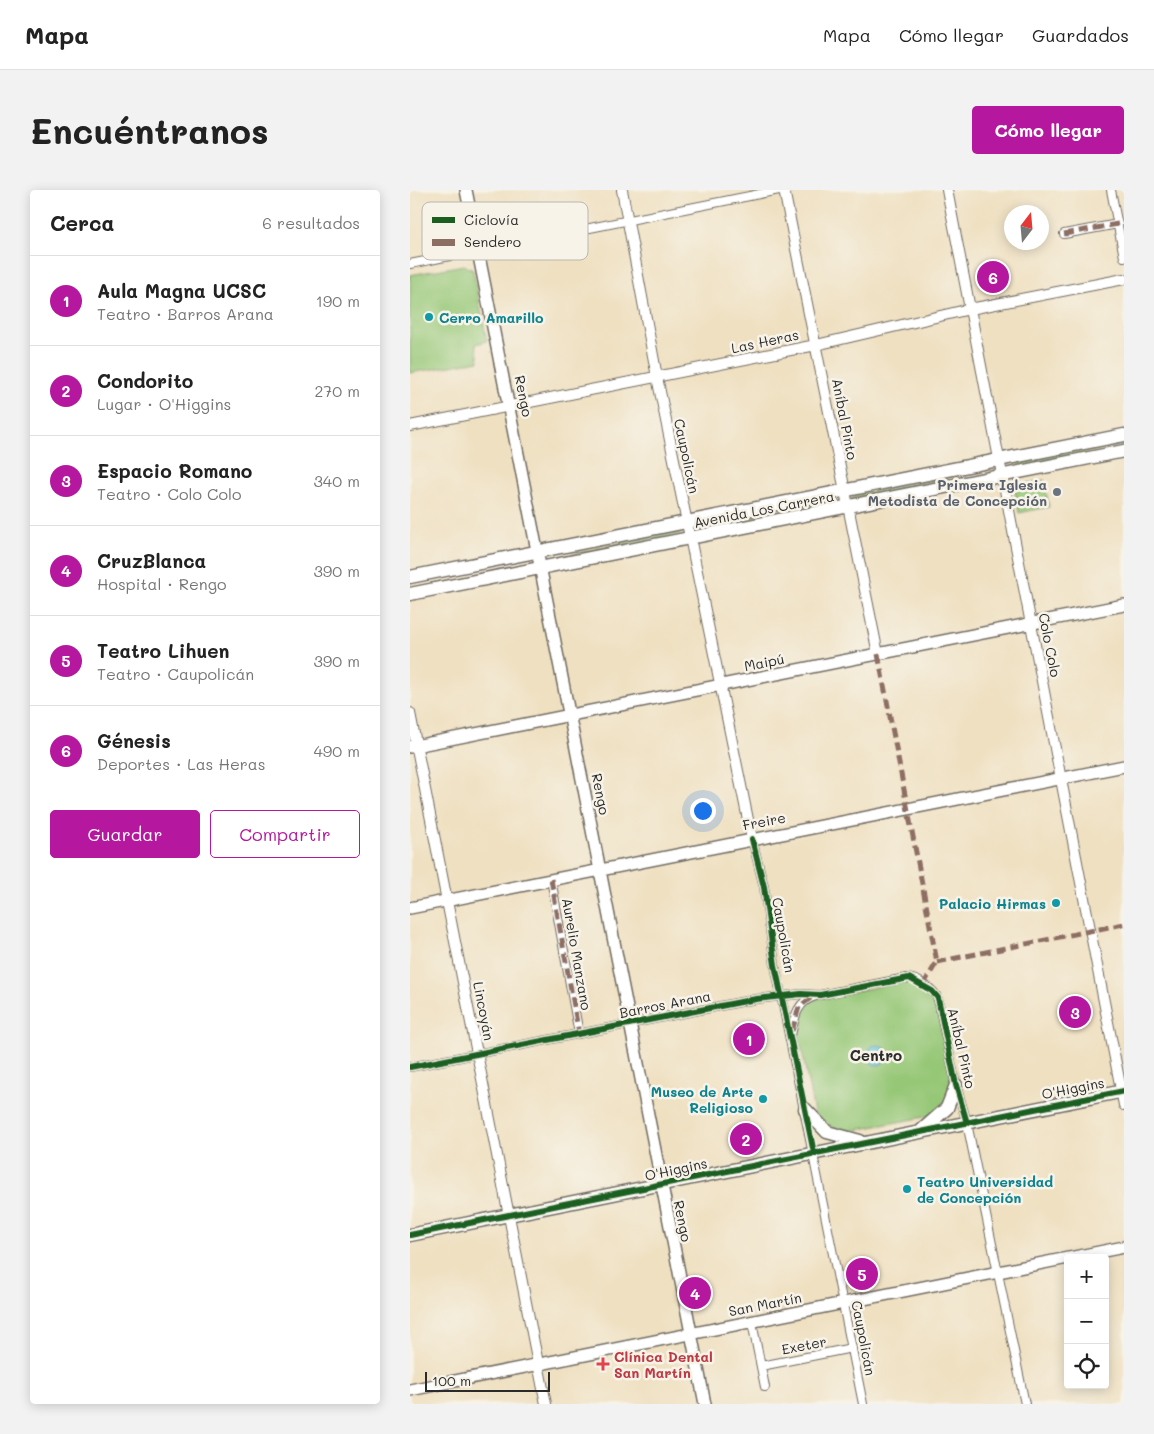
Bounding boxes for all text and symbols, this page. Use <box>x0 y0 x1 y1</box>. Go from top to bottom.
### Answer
text: Mapa <box>25 19 89 50</box>
text: Mapa <box>823 23 871 47</box>
text: Cómo llegar <box>899 23 1004 47</box>
text: Guardados <box>1032 23 1129 47</box>
button: Cómo llegar <box>972 106 1124 154</box>
text: Encuéntranos <box>30 107 269 153</box>
legend <box>422 202 588 260</box>
north arrow <box>1004 205 1049 250</box>
text: Cerca <box>50 209 115 236</box>
text: Ciclovía <box>464 210 519 229</box>
text: 6 resultados <box>262 212 360 233</box>
text: Sendero <box>464 232 521 251</box>
pin: 6 <box>977 258 1009 296</box>
text: Aula Magna UCSC <box>97 278 266 303</box>
text: 1 <box>62 290 70 311</box>
text: 190 m <box>316 290 360 311</box>
text: Teatro · Barros Arana <box>97 303 274 324</box>
place label: Cerro Amarillo <box>439 308 544 327</box>
marker: Cerro Amarillo <box>423 311 435 323</box>
street label: Las Heras <box>729 325 801 357</box>
text: Condorito <box>97 368 193 393</box>
street label: Rengo <box>511 374 537 418</box>
street label: Aníbal Pinto <box>828 377 862 461</box>
text: 2 <box>62 380 70 401</box>
text: 270 m <box>314 380 360 401</box>
text: Lugar · O'Higgins <box>97 393 231 414</box>
street label: Caupolicán <box>670 417 704 495</box>
text: Espacio Romano <box>97 458 252 483</box>
text: 3 <box>61 470 71 491</box>
text: 340 m <box>313 470 360 491</box>
place label: Primera Iglesia Metodista de Concepción <box>868 475 1047 510</box>
text: Teatro · Colo Colo <box>97 483 242 504</box>
street label: Avenida Los Carrera <box>692 486 836 532</box>
marker: Primera Iglesia Metodista de Concepción <box>1051 486 1063 498</box>
text: CruzBlanca <box>97 548 206 573</box>
text: 4 <box>61 560 71 581</box>
text: 390 m <box>313 560 360 581</box>
text: Hospital · Rengo <box>97 573 226 594</box>
street label: Colo Colo <box>1035 611 1065 679</box>
text: Teatro Lihuen <box>97 638 230 663</box>
street label: Maipú <box>742 649 786 675</box>
text: 5 <box>61 650 71 671</box>
text: 390 m <box>313 650 360 671</box>
text: Teatro · Caupolicán <box>97 663 254 684</box>
text: Génesis <box>97 728 171 753</box>
text: 6 <box>61 740 71 761</box>
text: 490 m <box>313 740 360 761</box>
text: Deportes · Las Heras <box>97 753 266 774</box>
street label: Rengo <box>588 772 614 816</box>
your location <box>690 798 716 824</box>
street label: Freire <box>741 808 787 834</box>
button: Guardar <box>50 810 200 858</box>
button: Compartir <box>210 810 360 858</box>
place label: Palacio Hirmas <box>939 894 1046 913</box>
street label: Aurelio Manzano <box>558 896 596 1012</box>
street label: Caupolicán <box>768 896 800 974</box>
marker: Palacio Hirmas <box>1050 897 1062 909</box>
street label: Lincoyán <box>469 980 499 1042</box>
street label: Barros Arana <box>618 986 712 1022</box>
pin: 3 <box>1059 993 1091 1031</box>
street label: Aníbal Pinto <box>943 1006 981 1090</box>
pin: 1 <box>733 1020 765 1058</box>
district label: Centro <box>850 1045 902 1065</box>
street label: O'Higgins <box>1040 1073 1106 1103</box>
place label: Museo de Arte Religioso <box>651 1082 754 1117</box>
marker: Museo de Arte Religioso <box>757 1093 769 1105</box>
pin: 2 <box>730 1120 762 1158</box>
street label: O'Higgins <box>643 1153 709 1185</box>
place label: Teatro Universidad de Concepción <box>917 1172 1053 1207</box>
marker: Teatro Universidad de Concepción <box>901 1183 913 1195</box>
street label: Rengo <box>670 1199 696 1243</box>
map controls <box>1064 1254 1109 1389</box>
button: + <box>1064 1254 1109 1299</box>
pin: 5 <box>846 1255 878 1293</box>
pin: 4 <box>679 1274 711 1312</box>
street label: San Martín <box>727 1288 803 1320</box>
street label: Caupolicán <box>847 1299 881 1377</box>
button: − <box>1064 1299 1109 1344</box>
street label: Exeter <box>780 1331 828 1359</box>
button: locate <box>1064 1344 1109 1389</box>
place label: Clínica Dental San Martín <box>614 1347 713 1382</box>
marker: Clínica Dental San Martín <box>596 1357 610 1371</box>
scale bar <box>425 1369 550 1392</box>
text: 100 m <box>432 1371 471 1390</box>

